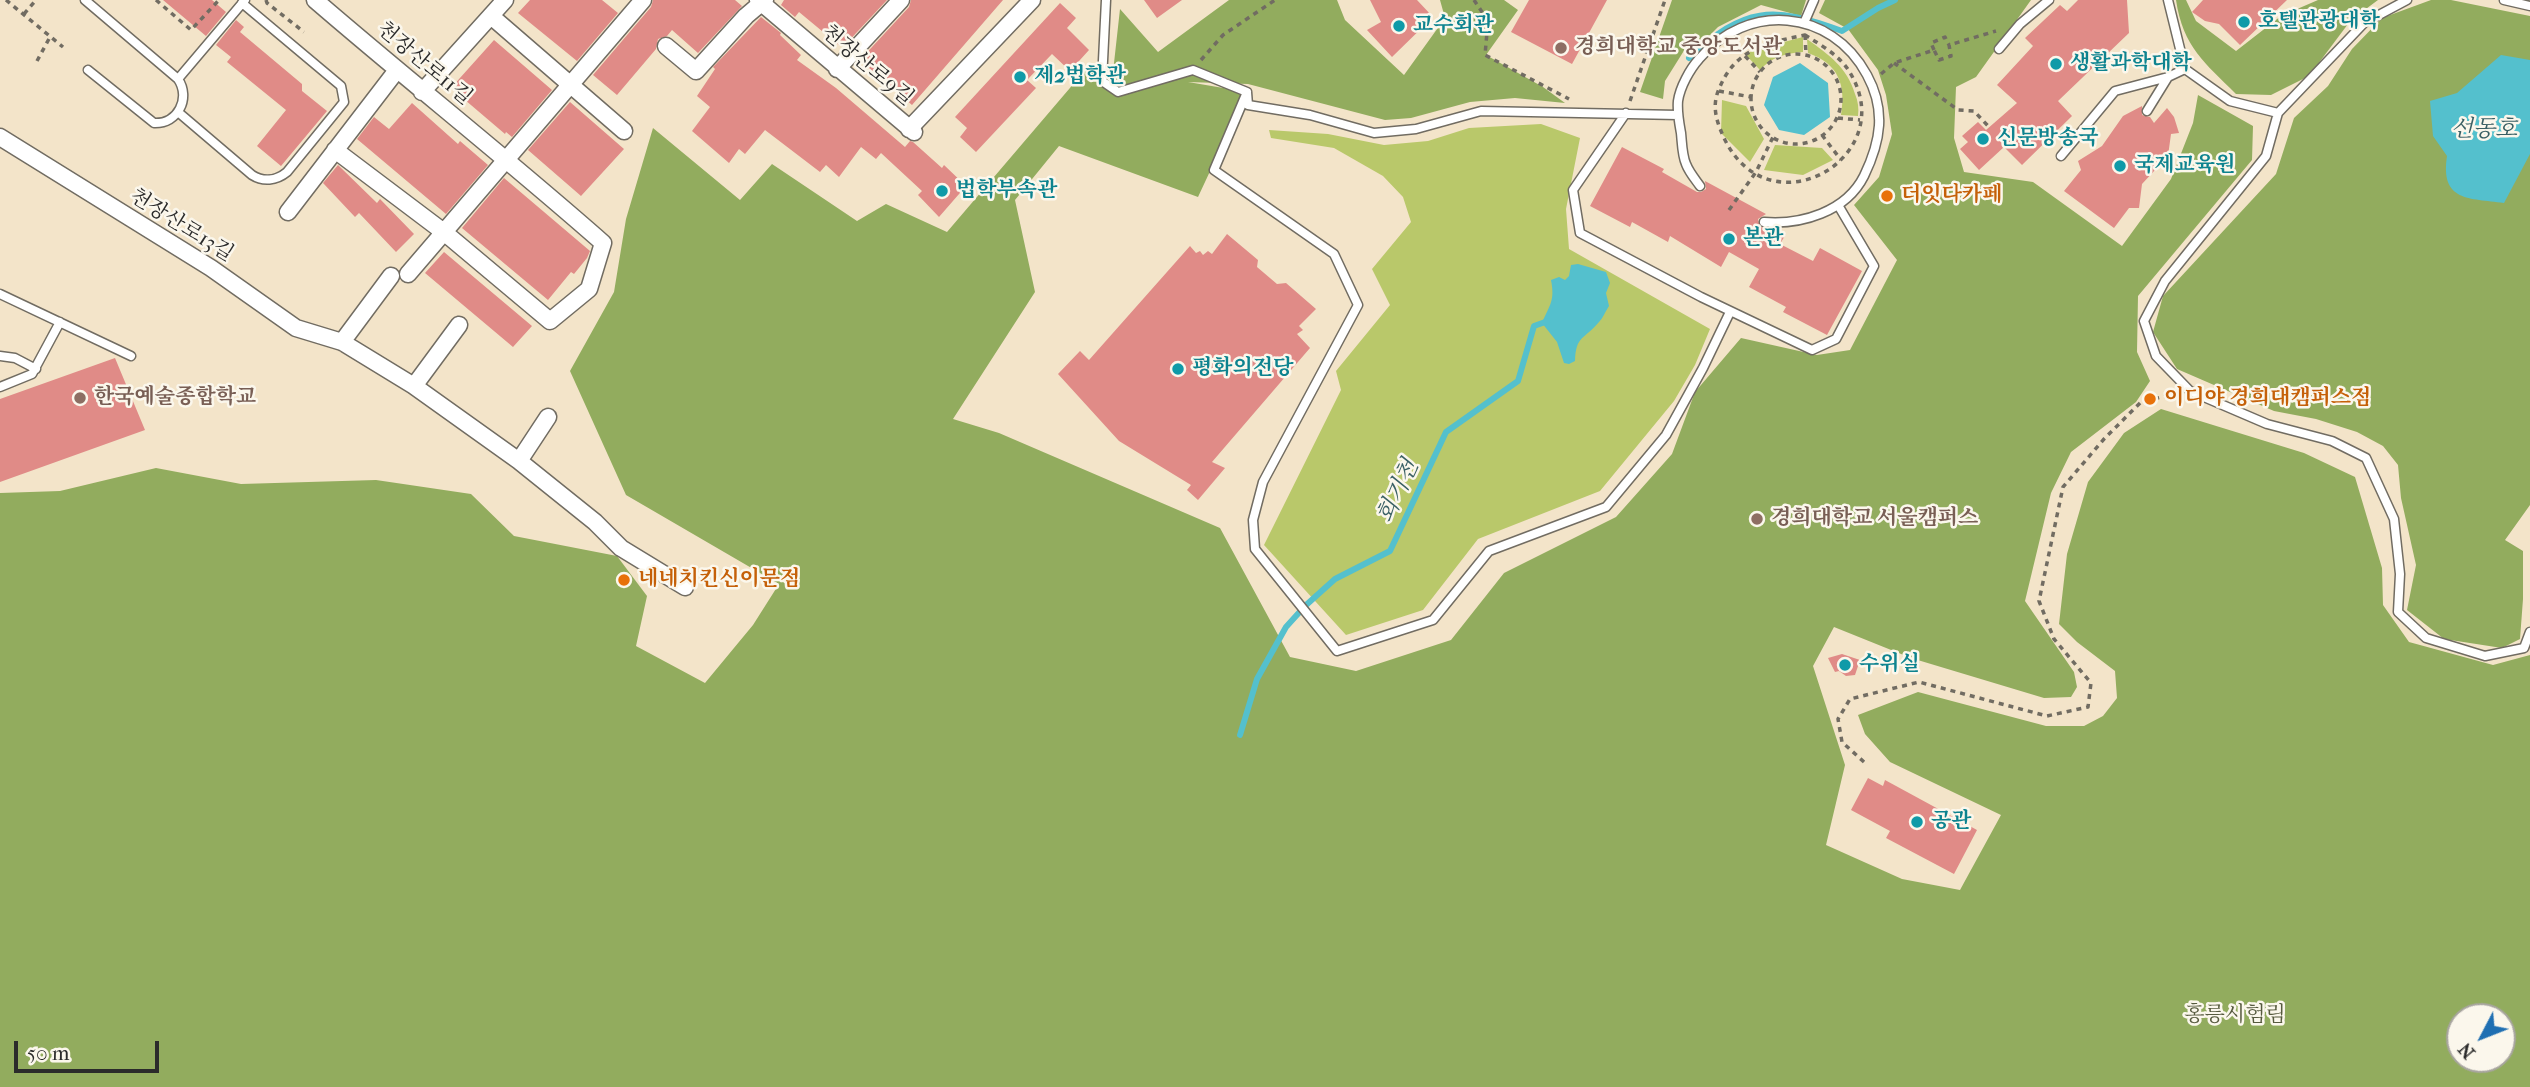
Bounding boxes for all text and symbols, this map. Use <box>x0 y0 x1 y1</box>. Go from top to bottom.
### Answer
place label: 호텔관광대학 <box>2258 9 2380 35</box>
place label: 교수회관 <box>1413 13 1494 39</box>
marker: 호텔관광대학 <box>2236 14 2252 30</box>
street label: 천장산로11길 <box>371 17 477 111</box>
marker: 교수회관 <box>1391 18 1407 34</box>
street label: 천장산로9길 <box>816 20 918 112</box>
place label: 경희대학교 중앙도서관 <box>1575 35 1782 61</box>
marker: 경희대학교 중앙도서관 <box>1553 40 1569 56</box>
place label: 생활과학대학 <box>2070 51 2192 77</box>
marker: 생활과학대학 <box>2048 56 2064 72</box>
place label: 제2법학관 <box>1034 64 1126 90</box>
marker: 제2법학관 <box>1012 69 1028 85</box>
water label: 선동호 <box>2451 116 2517 144</box>
place label: 신문방송국 <box>1997 126 2098 152</box>
marker: 신문방송국 <box>1975 131 1991 147</box>
place label: 국제교육원 <box>2134 153 2235 179</box>
marker: 국제교육원 <box>2112 158 2128 174</box>
place label: 법학부속관 <box>956 178 1057 204</box>
marker: 법학부속관 <box>934 183 950 199</box>
place label: 더잇다카페 <box>1901 183 2002 209</box>
street label: 천장산로13길 <box>124 184 238 268</box>
marker: 더잇다카페 <box>1879 188 1895 204</box>
place label: 본관 <box>1743 226 1784 252</box>
marker: 본관 <box>1721 231 1737 247</box>
place label: 평화의전당 <box>1192 356 1293 382</box>
marker: 평화의전당 <box>1170 361 1186 377</box>
place label: 한국예술종합학교 <box>94 385 256 411</box>
place label: 이디야 경희대캠퍼스점 <box>2164 386 2371 412</box>
marker: 한국예술종합학교 <box>72 390 88 406</box>
marker: 이디야 경희대캠퍼스점 <box>2142 391 2158 407</box>
water label: 회기천 <box>1372 456 1426 528</box>
place label: 경희대학교 서울캠퍼스 <box>1771 506 1978 532</box>
marker: 경희대학교 서울캠퍼스 <box>1749 511 1765 527</box>
place label: 네네치킨신이문점 <box>638 567 800 593</box>
marker: 네네치킨신이문점 <box>616 572 632 588</box>
place label: 수위실 <box>1859 652 1920 678</box>
marker: 수위실 <box>1837 657 1853 673</box>
place label: 공관 <box>1931 809 1972 835</box>
marker: 공관 <box>1909 814 1925 830</box>
park label: 홍릉시험림 <box>2184 1003 2286 1029</box>
north arrow <box>2446 1003 2516 1073</box>
scale bar <box>18 1028 163 1072</box>
text: N <box>2454 1038 2480 1063</box>
text: 50 m <box>27 1041 70 1065</box>

